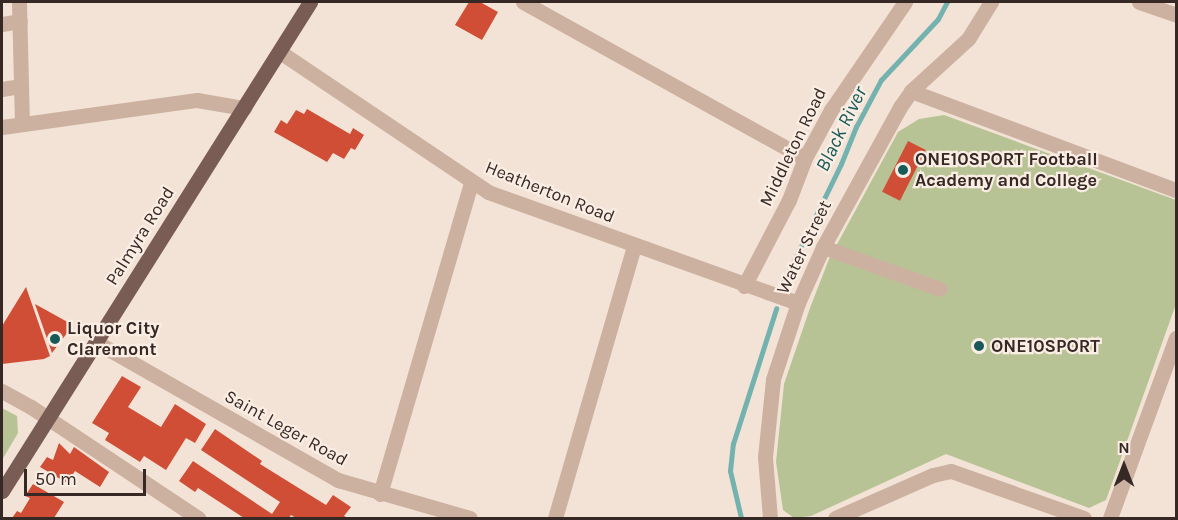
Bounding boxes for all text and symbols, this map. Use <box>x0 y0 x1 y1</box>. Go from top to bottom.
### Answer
water label: Black River <box>810 83 872 175</box>
street label: Middleton Road <box>755 84 831 210</box>
place label: ONE10SPORT Football Academy and College <box>915 149 1098 192</box>
street label: Heatherton Road <box>482 156 618 228</box>
marker: ONE10SPORT Football Academy and College <box>896 163 910 177</box>
street label: Palmyra Road <box>101 183 179 289</box>
street label: Water Street <box>772 197 836 297</box>
place label: Liquor City Claremont <box>67 318 159 360</box>
marker: Liquor City Claremont <box>48 332 62 346</box>
place label: ONE10SPORT <box>991 335 1100 357</box>
marker: ONE10SPORT <box>972 339 986 353</box>
street label: Saint Leger Road <box>221 385 351 471</box>
north arrow <box>1094 436 1154 496</box>
text: N <box>1118 438 1130 457</box>
scale bar <box>27 457 148 495</box>
text: 50 m <box>35 468 77 490</box>

